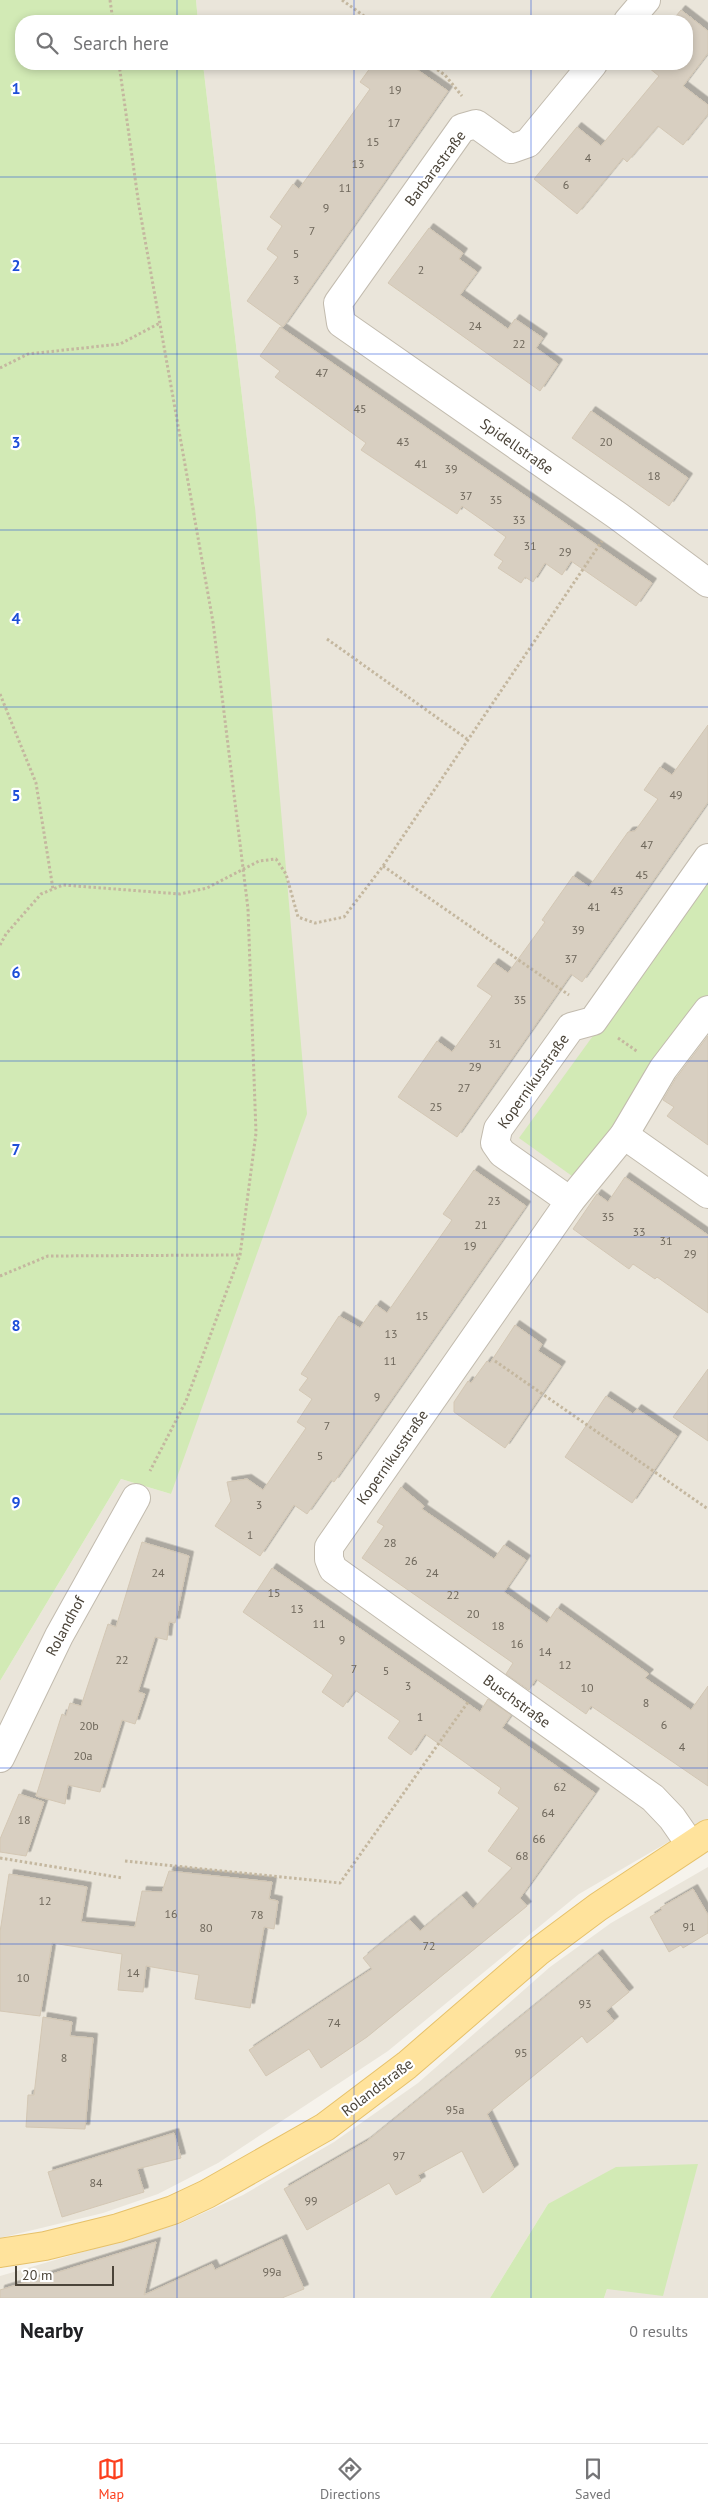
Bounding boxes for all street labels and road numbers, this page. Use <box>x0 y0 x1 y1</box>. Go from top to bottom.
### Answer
street label: Barbarastraße <box>400 126 470 210</box>
street label: Spidellstraße <box>477 414 557 478</box>
street label: Kopernikusstraße <box>493 1030 573 1132</box>
street label: Kopernikusstraße <box>352 1406 432 1508</box>
street label: Rolandhof <box>41 1592 89 1659</box>
street label: Buschstraße <box>480 1670 554 1732</box>
street label: Rolandstraße <box>337 2054 417 2120</box>

